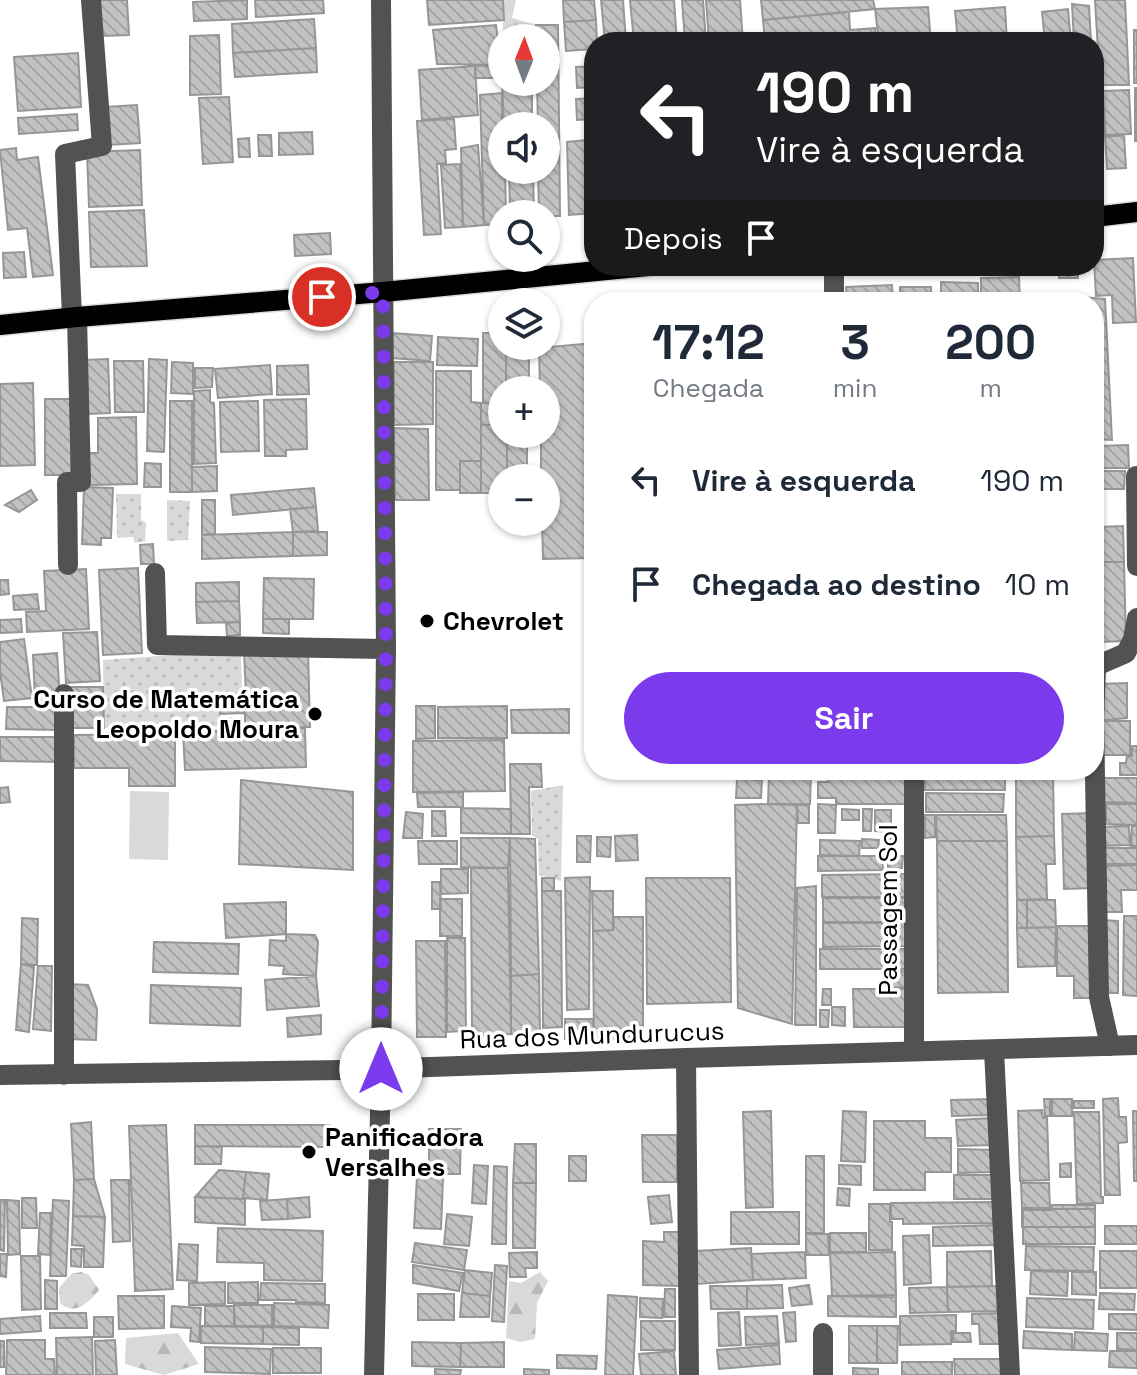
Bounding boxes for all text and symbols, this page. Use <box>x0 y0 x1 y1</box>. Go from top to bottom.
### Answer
north arrow <box>488 24 560 96</box>
map controls <box>488 24 560 536</box>
text: 190 m <box>756 57 914 128</box>
icon: left <box>624 64 728 168</box>
button: sound <box>488 112 560 184</box>
text: Vire à esquerda <box>756 127 1024 173</box>
button: search <box>488 200 560 272</box>
icon: arrive <box>739 216 783 260</box>
text: Depois <box>624 219 723 258</box>
pin <box>288 263 356 331</box>
icon: arrive <box>300 275 344 319</box>
button: layers <box>488 288 560 360</box>
text: 17:12 <box>652 312 765 373</box>
text: 3 <box>840 312 870 373</box>
text: 200 <box>945 312 1036 373</box>
text: Chegada <box>653 371 764 405</box>
text: min <box>833 371 877 405</box>
text: m <box>979 371 1002 405</box>
button: + <box>488 376 560 448</box>
icon: left <box>624 458 668 502</box>
text: Vire à esquerda <box>692 461 916 500</box>
text: 190 m <box>980 461 1064 500</box>
button: − <box>488 464 560 536</box>
icon: arrive <box>624 562 668 606</box>
text: Chegada ao destino <box>692 565 981 604</box>
text: 10 m <box>1005 565 1070 604</box>
place label: Chevrolet <box>443 604 564 638</box>
marker: Chevrolet <box>418 612 436 630</box>
button: Sair <box>624 672 1064 764</box>
place label: Curso de Matemática Leopoldo Moura <box>33 682 299 746</box>
marker: Curso de Matemática Leopoldo Moura <box>306 705 324 723</box>
street label: Passagem Sol <box>871 824 905 996</box>
street label: Rua dos Mundurucus <box>459 1013 725 1057</box>
position arrow <box>339 1027 423 1111</box>
place label: Panificadora Versalhes <box>325 1120 483 1184</box>
marker: Panificadora Versalhes <box>300 1143 318 1161</box>

